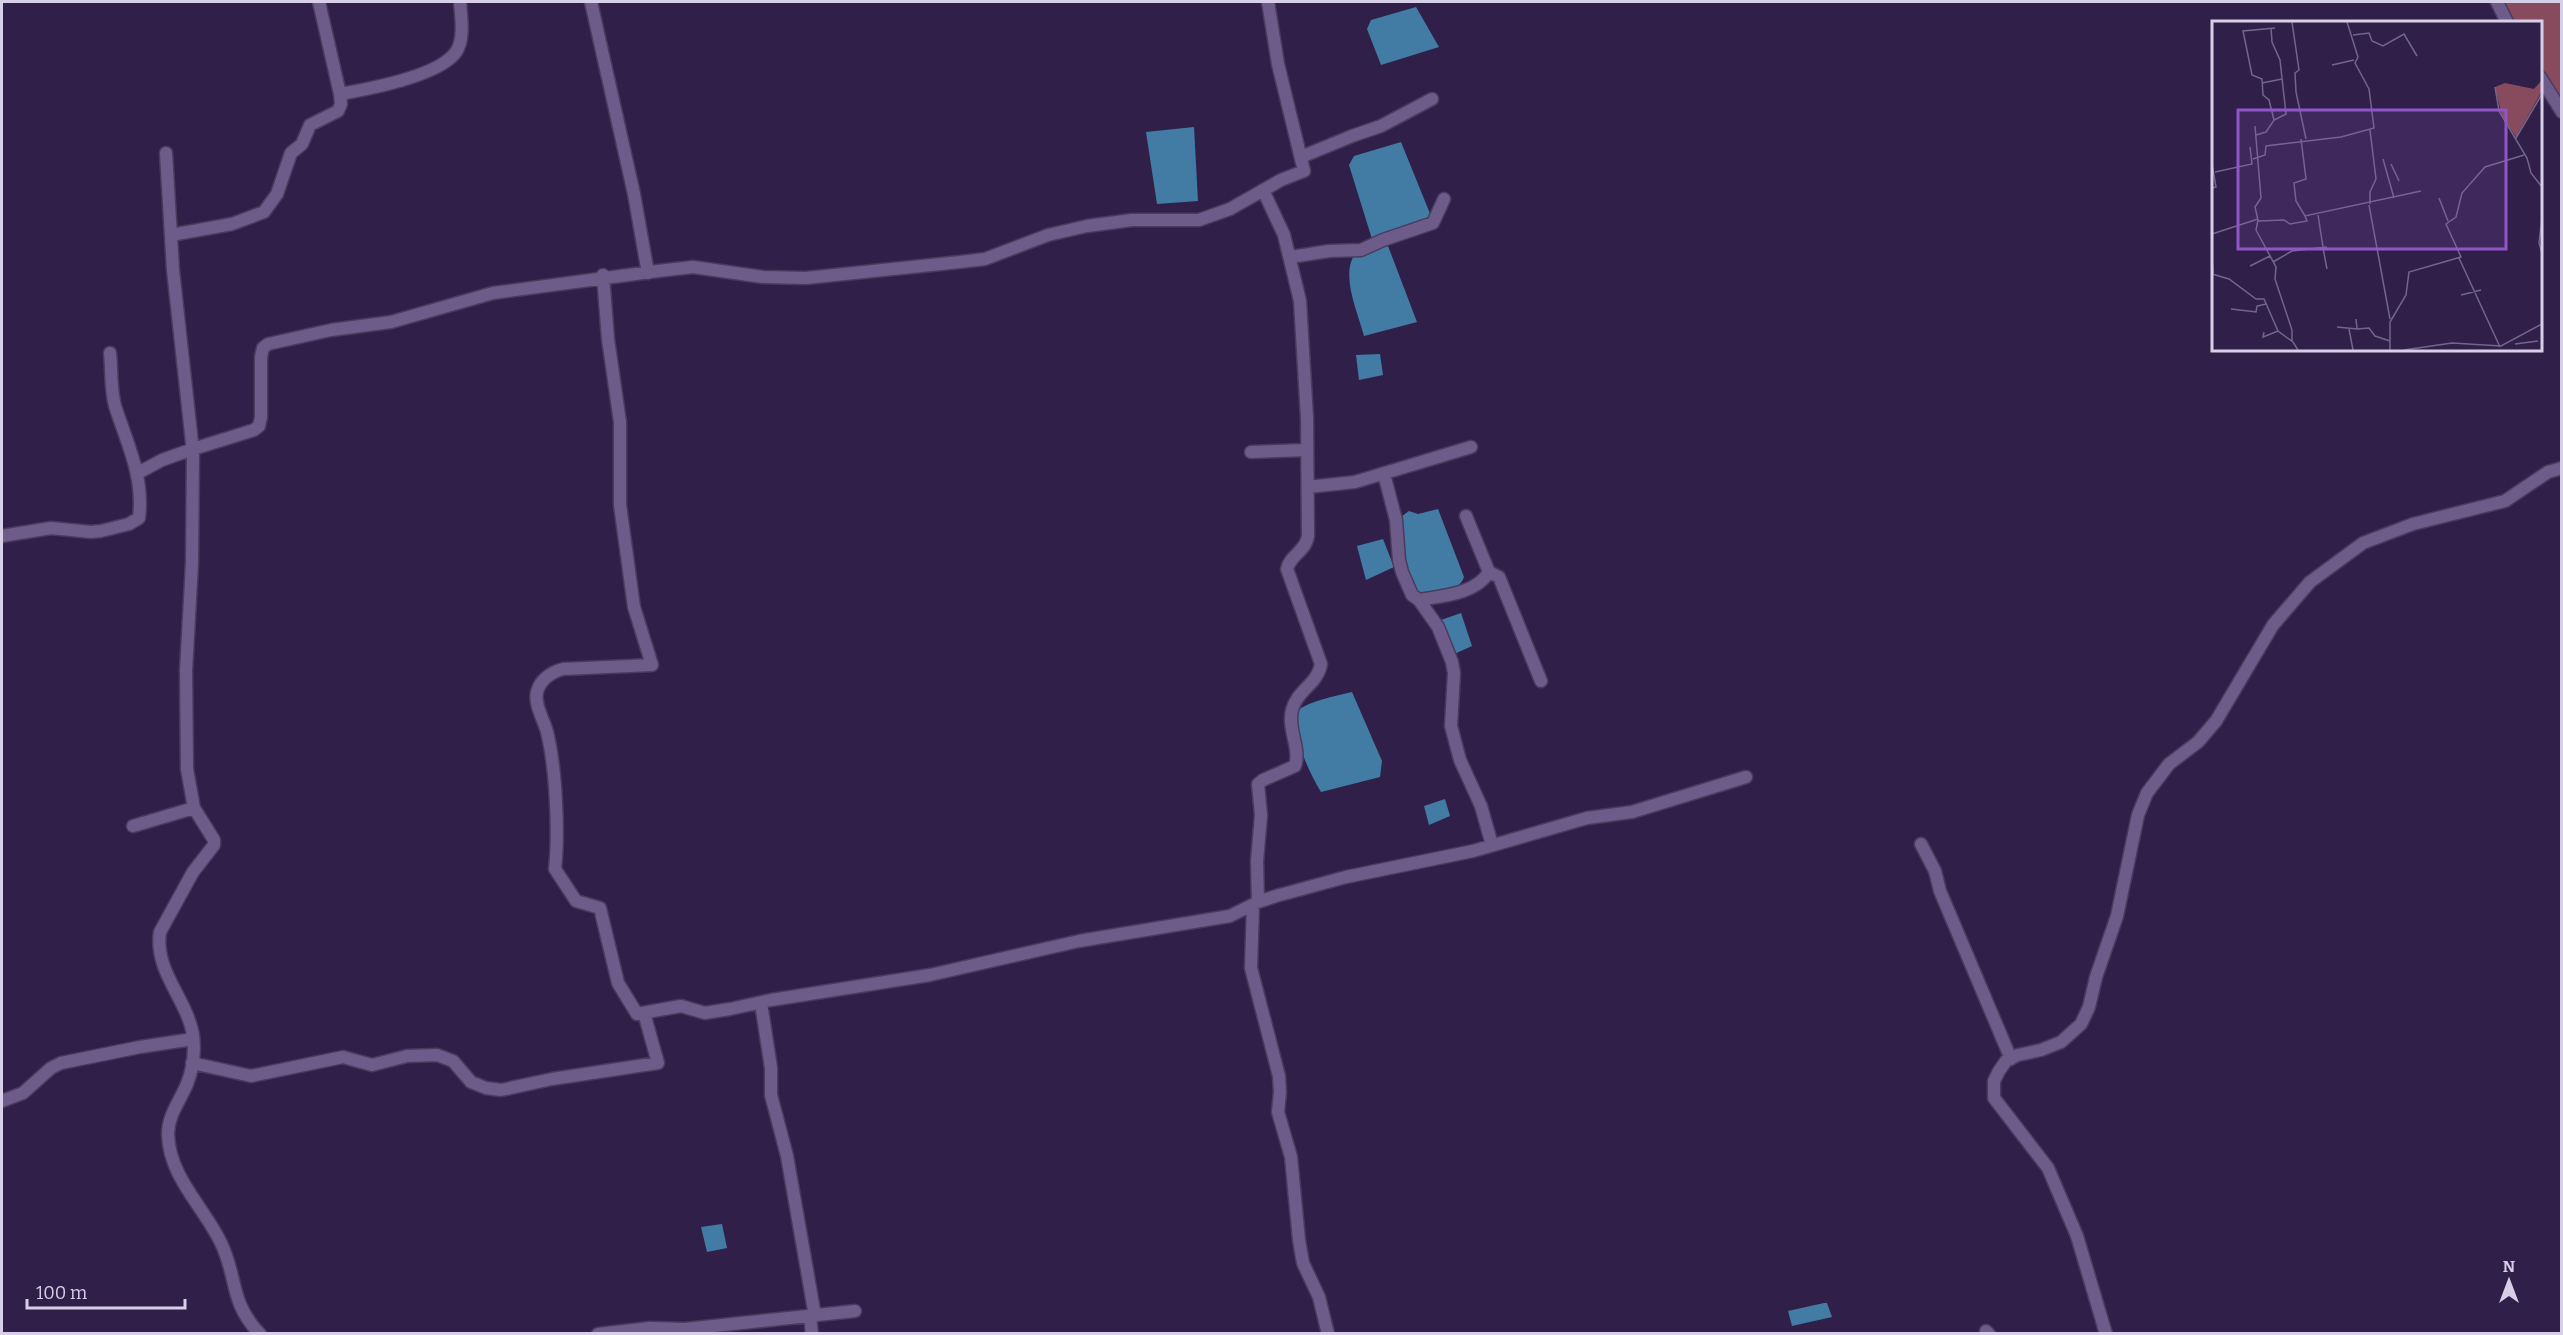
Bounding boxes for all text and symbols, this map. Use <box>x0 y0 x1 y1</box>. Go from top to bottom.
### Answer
inset map <box>2212 21 2542 351</box>
north arrow <box>2479 1251 2539 1311</box>
text: N <box>2503 1257 2515 1276</box>
scale bar <box>27 1272 184 1310</box>
text: 100 m <box>36 1282 87 1304</box>

